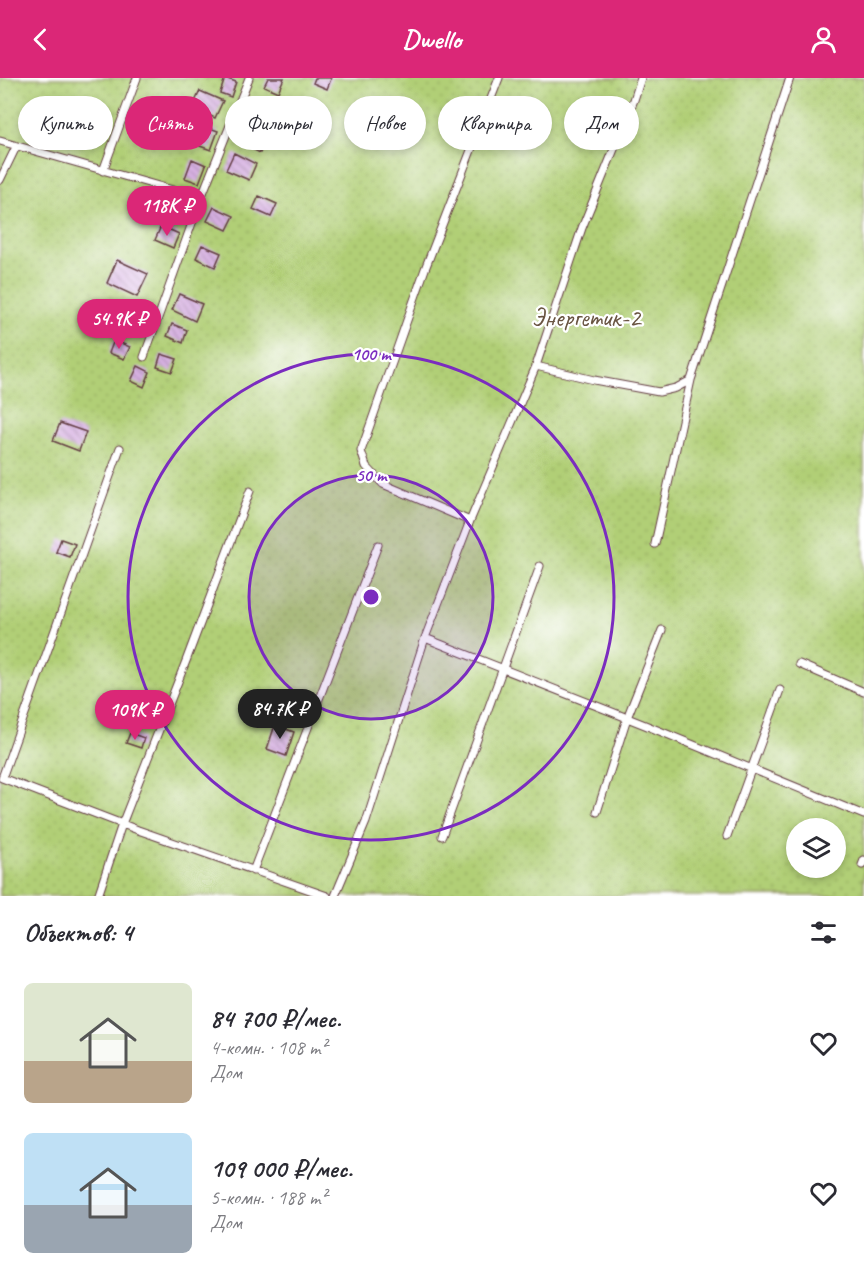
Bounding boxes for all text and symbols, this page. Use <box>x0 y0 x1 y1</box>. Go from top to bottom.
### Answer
text: Dwello <box>403 22 461 56</box>
icon: back <box>24 23 57 56</box>
icon: person <box>807 23 840 56</box>
chip: Купить <box>18 96 113 150</box>
chip: Снять <box>125 96 213 150</box>
chip: Фильтры <box>225 96 332 150</box>
chip: Новое <box>344 96 426 150</box>
chip: Квартира <box>438 96 552 150</box>
chip: Дом <box>564 96 639 150</box>
pin: 118K ₽ <box>118 186 216 237</box>
text: 118K ₽ <box>141 193 193 218</box>
pin: 54.9K ₽ <box>64 299 174 350</box>
park label: Энергетик-2 <box>532 301 643 334</box>
text: 54.9K ₽ <box>91 306 147 331</box>
text: 100 m <box>352 343 392 365</box>
text: 50 m <box>356 464 388 486</box>
centre of rings <box>361 587 381 607</box>
pin: 84.7K ₽ <box>225 689 335 740</box>
pin: 109K ₽ <box>86 690 184 741</box>
text: 84.7K ₽ <box>252 696 308 721</box>
text: 109K ₽ <box>109 697 161 722</box>
map controls <box>786 818 846 878</box>
button: layers <box>786 818 846 878</box>
text: Объектов: 4 <box>24 916 133 949</box>
icon: filters <box>807 916 840 949</box>
text: 84 700 ₽/мес. <box>210 1002 341 1035</box>
icon: home <box>72 1007 144 1079</box>
icon: heart <box>807 1027 840 1060</box>
text: 4-комн. · 108 m² <box>210 1035 327 1060</box>
text: Дом <box>210 1060 242 1085</box>
text: 109 000 ₽/мес. <box>210 1152 352 1185</box>
icon: home <box>72 1157 144 1229</box>
icon: heart <box>807 1177 840 1210</box>
text: 5-комн. · 188 m² <box>210 1185 327 1210</box>
text: Дом <box>210 1210 242 1235</box>

